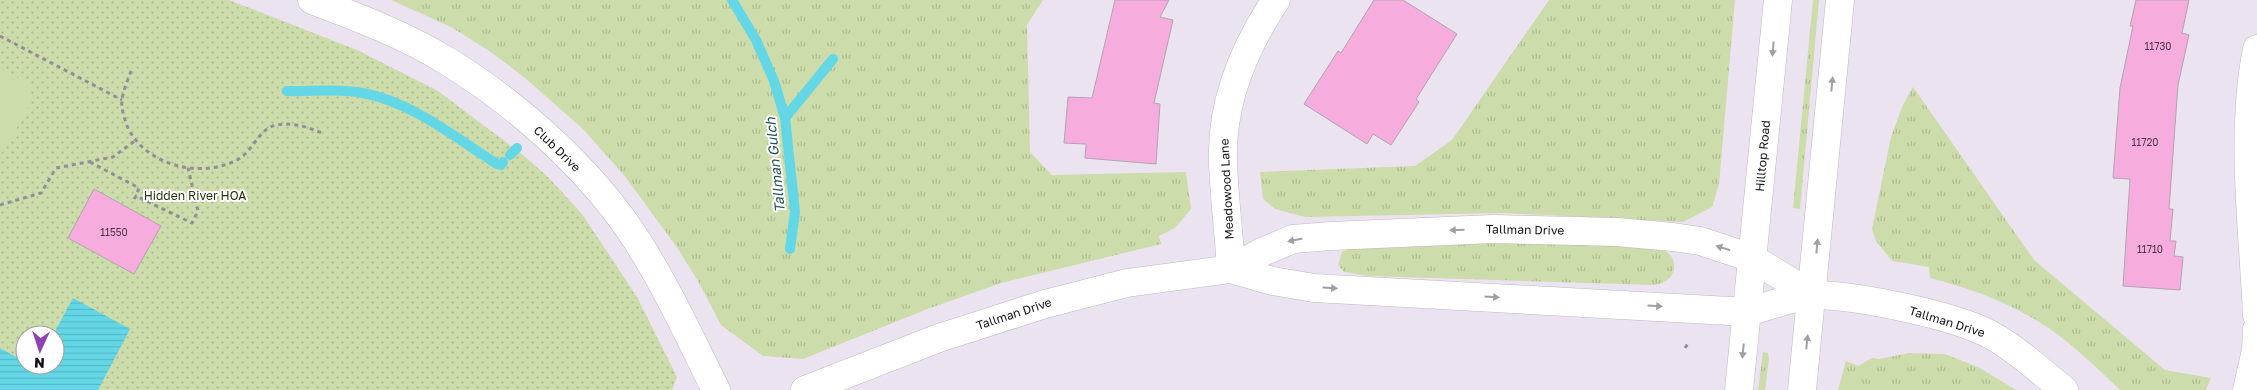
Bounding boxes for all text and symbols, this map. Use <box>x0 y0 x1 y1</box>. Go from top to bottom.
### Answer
house number: 11730 <box>2144 40 2172 52</box>
one-way arrow <box>1769 41 1777 57</box>
one-way arrow <box>1828 76 1836 92</box>
water label: Tallman Gulch <box>761 115 788 213</box>
street label: Hilltop Road <box>1752 120 1773 192</box>
street label: Club Drive <box>531 123 584 175</box>
house number: 11720 <box>2132 136 2159 148</box>
street label: Meadowood Lane <box>1216 138 1237 240</box>
park label: Hidden River HOA <box>144 188 246 203</box>
street label: Tallman Drive <box>1486 221 1564 238</box>
house number: 11550 <box>100 226 128 238</box>
one-way arrow <box>1448 226 1464 234</box>
one-way arrow <box>1287 236 1302 244</box>
one-way arrow <box>1813 238 1821 254</box>
house number: 11710 <box>2137 243 2163 255</box>
one-way arrow <box>1715 244 1730 252</box>
one-way arrow <box>1322 285 1338 293</box>
street label: Tallman Drive <box>974 294 1053 333</box>
one-way arrow <box>1485 294 1501 302</box>
one-way arrow <box>1647 302 1663 310</box>
street label: Tallman Drive <box>1907 303 1987 340</box>
north arrow <box>15 325 65 375</box>
one-way arrow <box>1803 334 1811 350</box>
one-way arrow <box>1739 344 1747 360</box>
text: N <box>34 355 45 372</box>

